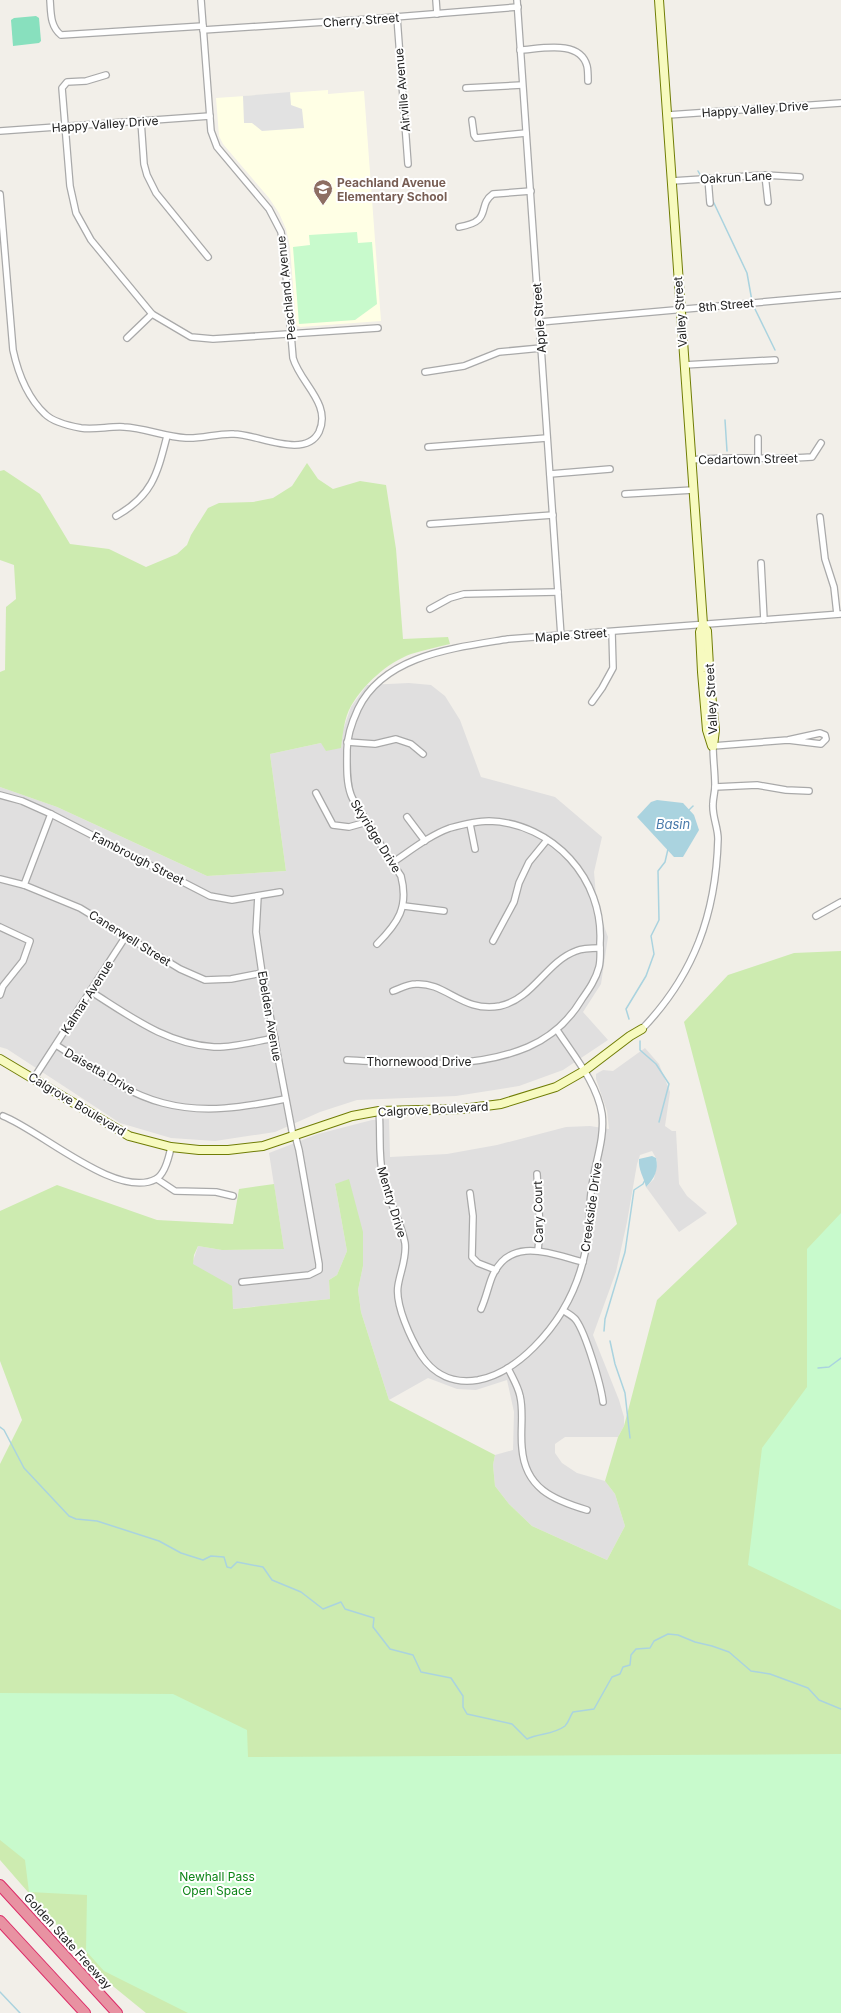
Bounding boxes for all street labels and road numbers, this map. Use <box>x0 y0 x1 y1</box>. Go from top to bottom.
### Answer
street label: Cherry Street <box>322 10 400 30</box>
street label: Airville Avenue <box>391 48 413 132</box>
street label: Happy Valley Drive <box>701 98 809 120</box>
street label: Happy Valley Drive <box>51 113 159 135</box>
street label: Oakrun Lane <box>700 168 772 186</box>
street label: Peachland Avenue <box>273 235 299 341</box>
street label: Valley Street <box>670 276 690 348</box>
street label: Apple Street <box>529 282 549 354</box>
street label: 8th Street <box>698 295 754 315</box>
street label: Cedartown Street <box>698 451 798 467</box>
street label: Maple Street <box>535 625 608 645</box>
street label: Valley Street <box>702 663 720 735</box>
street label: Skyridge Drive <box>348 797 404 875</box>
street label: Fambrough Street <box>89 828 187 888</box>
street label: Canerwell Street <box>86 907 174 969</box>
street label: Kalmar Avenue <box>58 957 116 1037</box>
street label: Ebelden Avenue <box>255 970 285 1062</box>
street label: Daisetta Drive <box>62 1045 138 1097</box>
street label: Thornewood Drive <box>366 1054 472 1069</box>
street label: Calgrove Boulevard <box>26 1069 128 1139</box>
street label: Calgrove Boulevard <box>377 1099 489 1119</box>
street label: Creekside Drive <box>577 1161 605 1253</box>
street label: Mentry Drive <box>374 1165 410 1239</box>
street label: Cary Court <box>530 1181 546 1243</box>
street label: Golden State Freeway <box>21 1890 115 1992</box>

